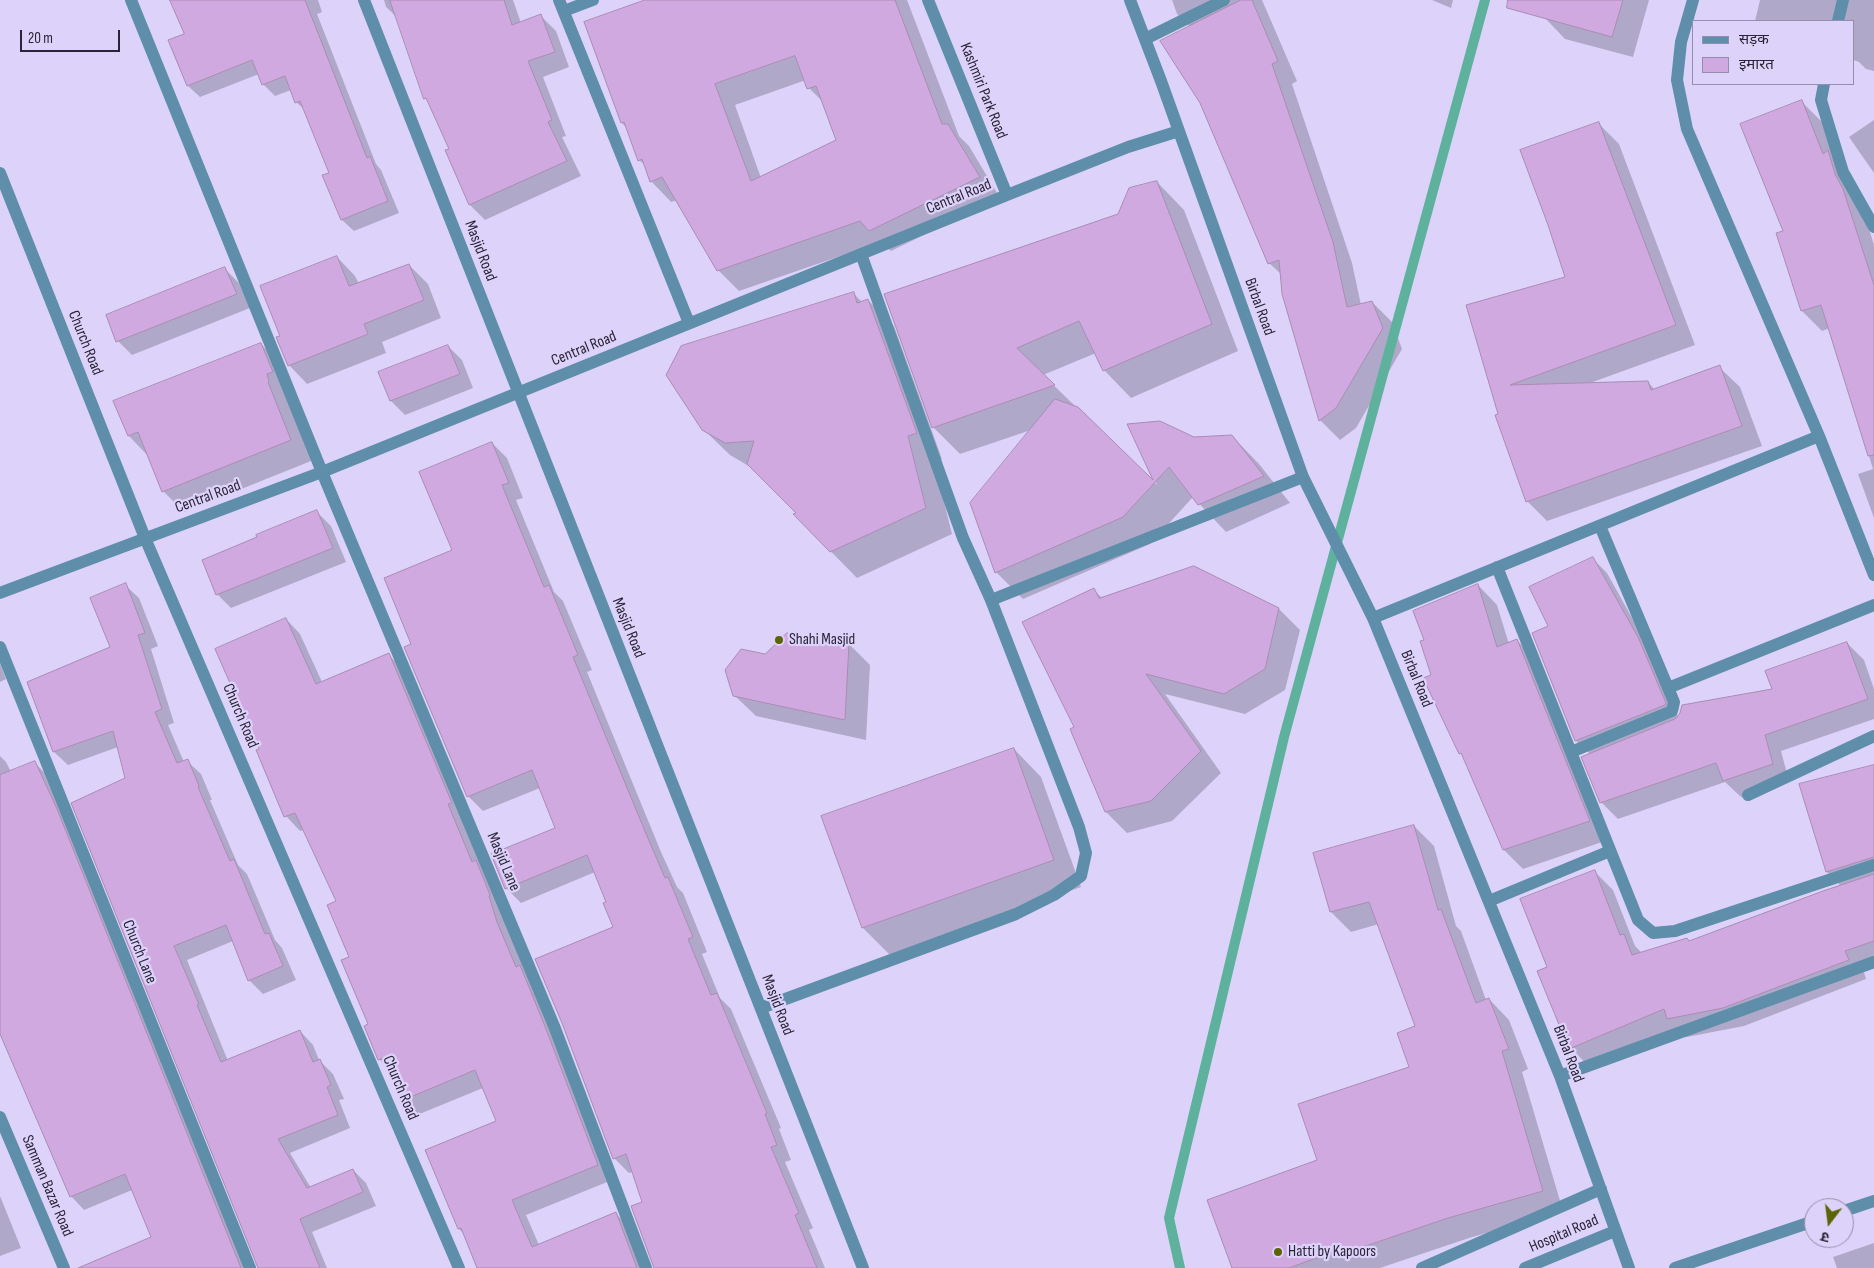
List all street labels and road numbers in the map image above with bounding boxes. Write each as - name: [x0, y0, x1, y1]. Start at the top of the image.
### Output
- street label: Kashmiri Park Road: [955, 40, 1011, 142]
- street label: Central Road: [924, 175, 994, 219]
- street label: Masjid Road: [460, 218, 500, 284]
- street label: Birbal Road: [1240, 276, 1278, 338]
- street label: Church Road: [63, 308, 107, 378]
- street label: Central Road: [549, 327, 619, 371]
- street label: Central Road: [173, 476, 243, 518]
- street label: Masjid Road: [607, 595, 649, 661]
- street label: Birbal Road: [1396, 648, 1436, 710]
- street label: Church Road: [218, 681, 262, 751]
- street label: Masjid Lane: [482, 830, 524, 894]
- street label: Church Lane: [118, 917, 160, 987]
- street label: Masjid Road: [757, 972, 797, 1038]
- street label: Birbal Road: [1548, 1023, 1588, 1085]
- street label: Church Road: [378, 1053, 422, 1123]
- street label: Samman Bazar Road: [17, 1132, 77, 1240]
- street label: Hospital Road: [1527, 1211, 1601, 1257]

